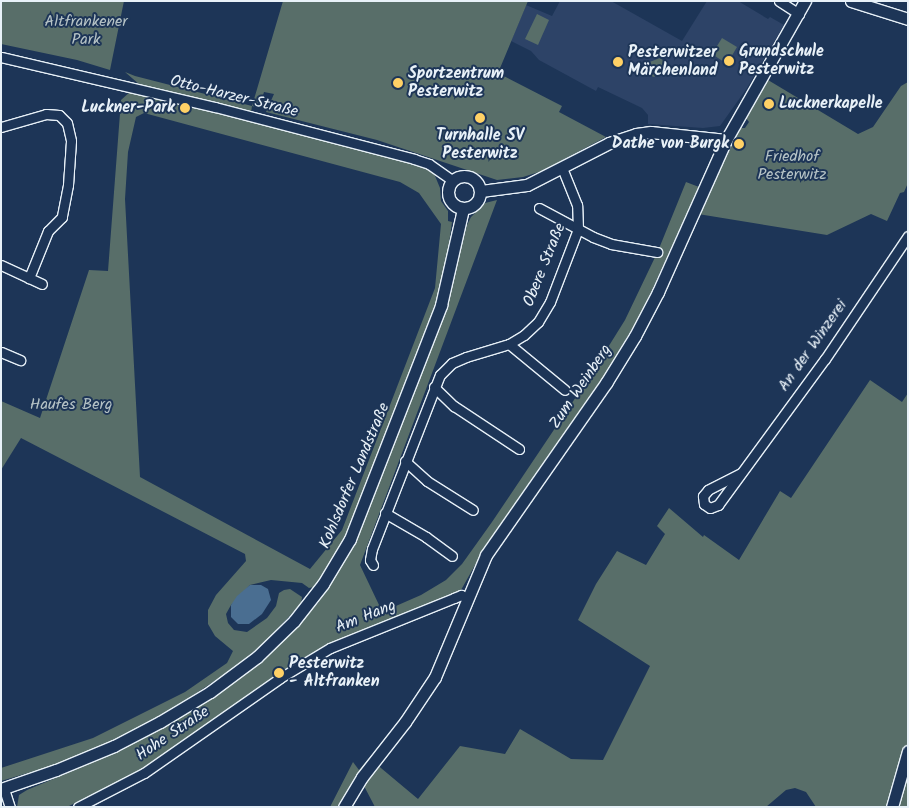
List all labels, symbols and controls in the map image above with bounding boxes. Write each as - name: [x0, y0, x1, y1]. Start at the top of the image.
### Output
- park label: Altfrankener Park: [45, 12, 127, 50]
- place label: Grundschule Pesterwitz: [739, 42, 824, 80]
- place label: Pesterwitzer Märchenland: [628, 43, 718, 81]
- marker: Grundschule Pesterwitz: [723, 55, 735, 67]
- marker: Pesterwitzer Märchenland: [612, 56, 624, 68]
- place label: Sportzentrum Pesterwitz: [408, 64, 504, 102]
- street label: Otto-Harzer-Straße: [168, 72, 300, 122]
- marker: Sportzentrum Pesterwitz: [392, 77, 404, 89]
- place label: Lucknerkapelle: [779, 94, 882, 114]
- place label: Luckner-Park: [81, 98, 175, 118]
- marker: Lucknerkapelle: [763, 98, 775, 110]
- marker: Luckner-Park: [179, 102, 191, 114]
- marker: Turnhalle SV Pesterwitz: [474, 112, 486, 124]
- place label: Turnhalle SV Pesterwitz: [436, 126, 524, 164]
- place label: Dathe von Burgk: [612, 134, 729, 154]
- marker: Dathe von Burgk: [733, 138, 745, 150]
- park label: Friedhof Pesterwitz: [757, 147, 827, 185]
- street label: Obere Straße: [520, 220, 570, 310]
- street label: An der Winzerei: [774, 297, 852, 395]
- street label: Zum Weinberg: [546, 341, 616, 433]
- park label: Haufes Berg: [30, 395, 112, 415]
- street label: Kohlsdorfer Landstraße: [316, 400, 394, 552]
- street label: Am Hang: [333, 596, 399, 638]
- place label: Pesterwitz - Altfranken: [289, 654, 380, 692]
- marker: Pesterwitz - Altfranken: [273, 667, 285, 679]
- street label: Hohe Straße: [133, 702, 213, 766]

